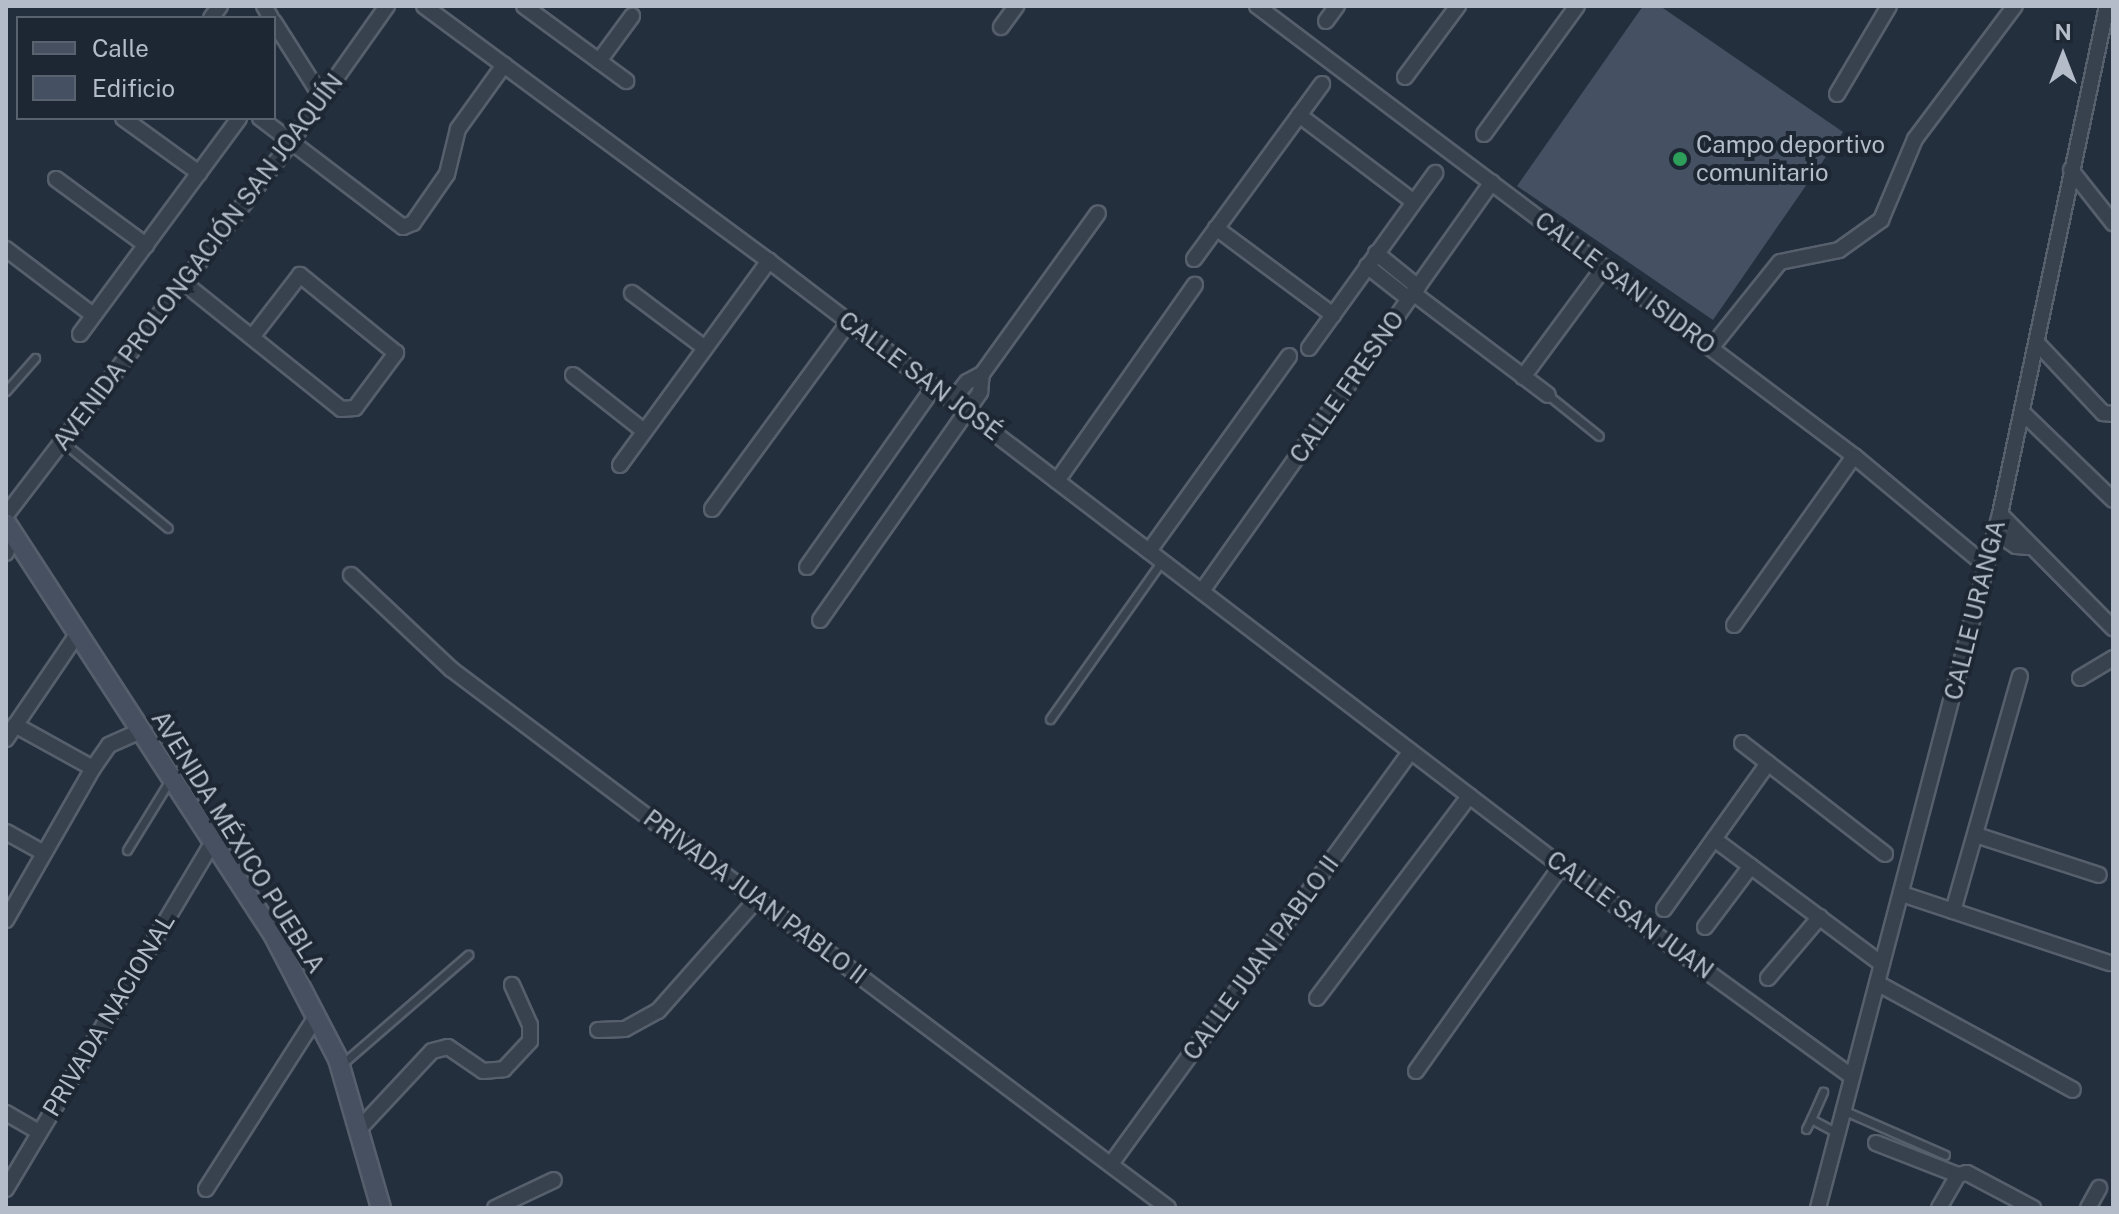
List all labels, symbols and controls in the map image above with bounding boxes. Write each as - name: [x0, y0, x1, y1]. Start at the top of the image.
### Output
- legend: [16, 16, 276, 120]
- north arrow: [2023, 16, 2103, 96]
- text: N: [2054, 19, 2072, 45]
- text: Calle: [92, 34, 149, 62]
- street label: AVENIDA PROLONGACIÓN SAN JOAQUÍN: [47, 68, 349, 456]
- text: Edificio: [92, 74, 175, 102]
- place label: Campo deportivo comunitario: [1696, 131, 1886, 187]
- marker: Campo deportivo comunitario: [1671, 150, 1689, 168]
- street label: CALLE SAN ISIDRO: [1529, 206, 1721, 360]
- street label: CALLE SAN JOSÉ: [833, 305, 1007, 447]
- street label: CALLE FRESNO: [1284, 305, 1410, 469]
- street label: CALLE URANGA: [1939, 517, 2011, 703]
- street label: AVENIDA MÉXICO PUEBLA: [145, 706, 331, 978]
- street label: PRIVADA JUAN PABLO II: [638, 804, 872, 990]
- street label: CALLE SAN JUAN: [1541, 845, 1719, 985]
- street label: CALLE JUAN PABLO II: [1177, 850, 1345, 1066]
- street label: PRIVADA NACIONAL: [37, 908, 181, 1122]

